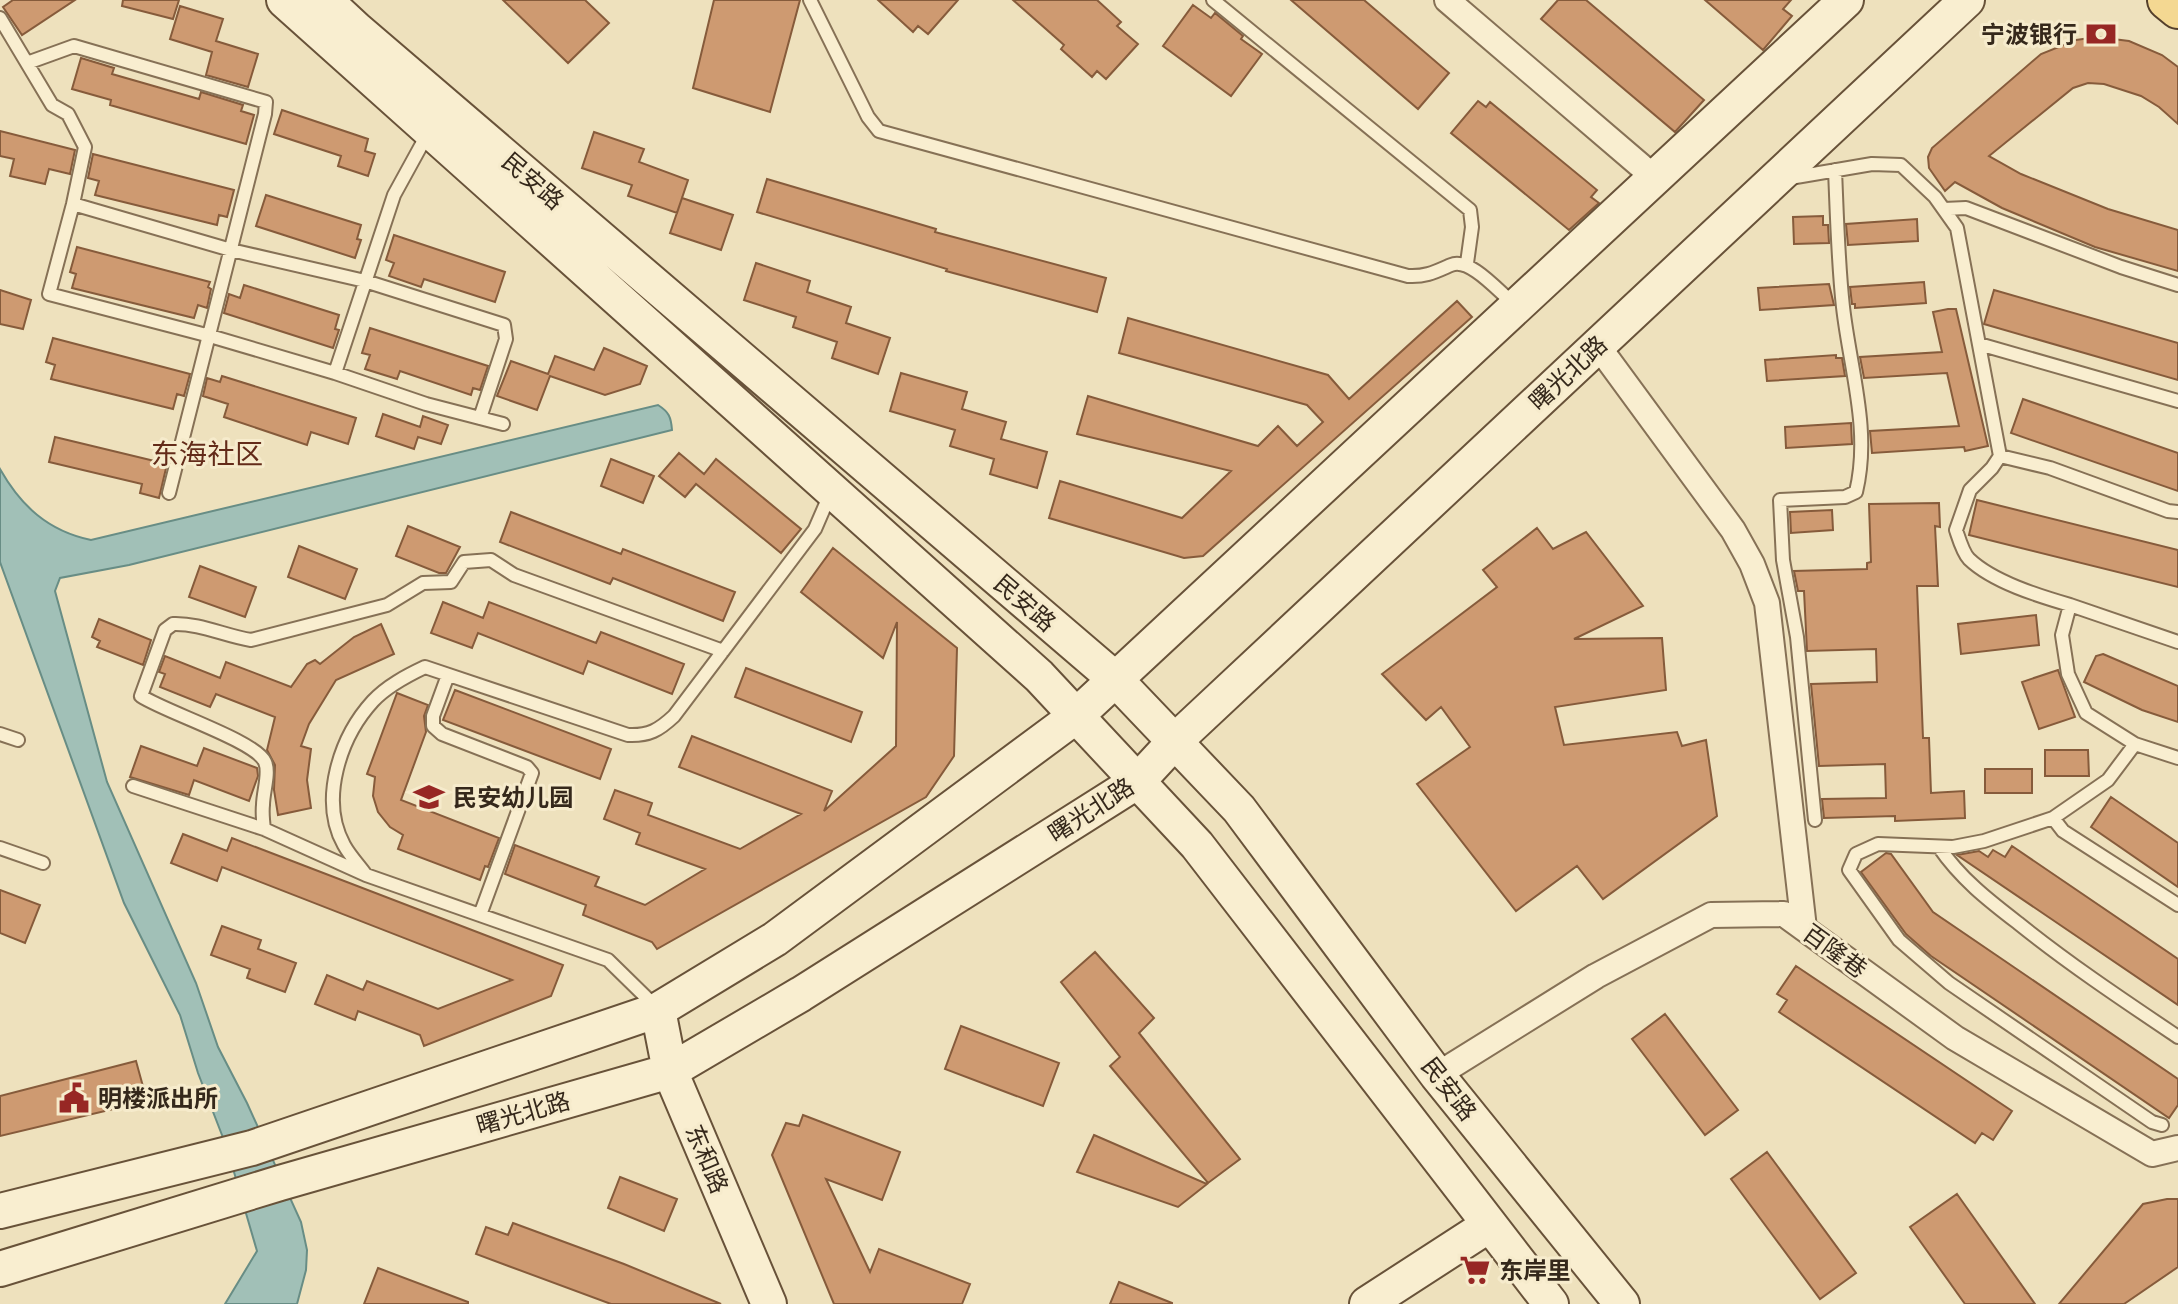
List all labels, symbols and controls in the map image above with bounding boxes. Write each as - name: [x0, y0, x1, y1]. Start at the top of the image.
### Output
- bank icon: 宁波银行: [2084, 17, 2118, 51]
- place label: 宁波银行: [1981, 18, 2077, 51]
- street label: 民安路: [495, 145, 571, 217]
- street label: 曙光北路: [1522, 328, 1614, 418]
- district label: 东海社区: [151, 435, 263, 473]
- street label: 民安路: [987, 567, 1063, 639]
- street label: 曙光北路: [1042, 770, 1140, 850]
- school or university icon: 民安幼儿园: [412, 780, 446, 814]
- place label: 民安幼儿园: [453, 781, 573, 814]
- street label: 百隆巷: [1796, 916, 1874, 986]
- street label: 民安路: [1414, 1050, 1484, 1128]
- public building icon: 明楼派出所: [57, 1081, 91, 1115]
- place label: 明楼派出所: [98, 1082, 218, 1115]
- street label: 曙光北路: [472, 1084, 574, 1142]
- street label: 东和路: [678, 1119, 736, 1199]
- supermarket icon: 东岸里: [1458, 1253, 1492, 1287]
- place label: 东岸里: [1499, 1254, 1571, 1287]

